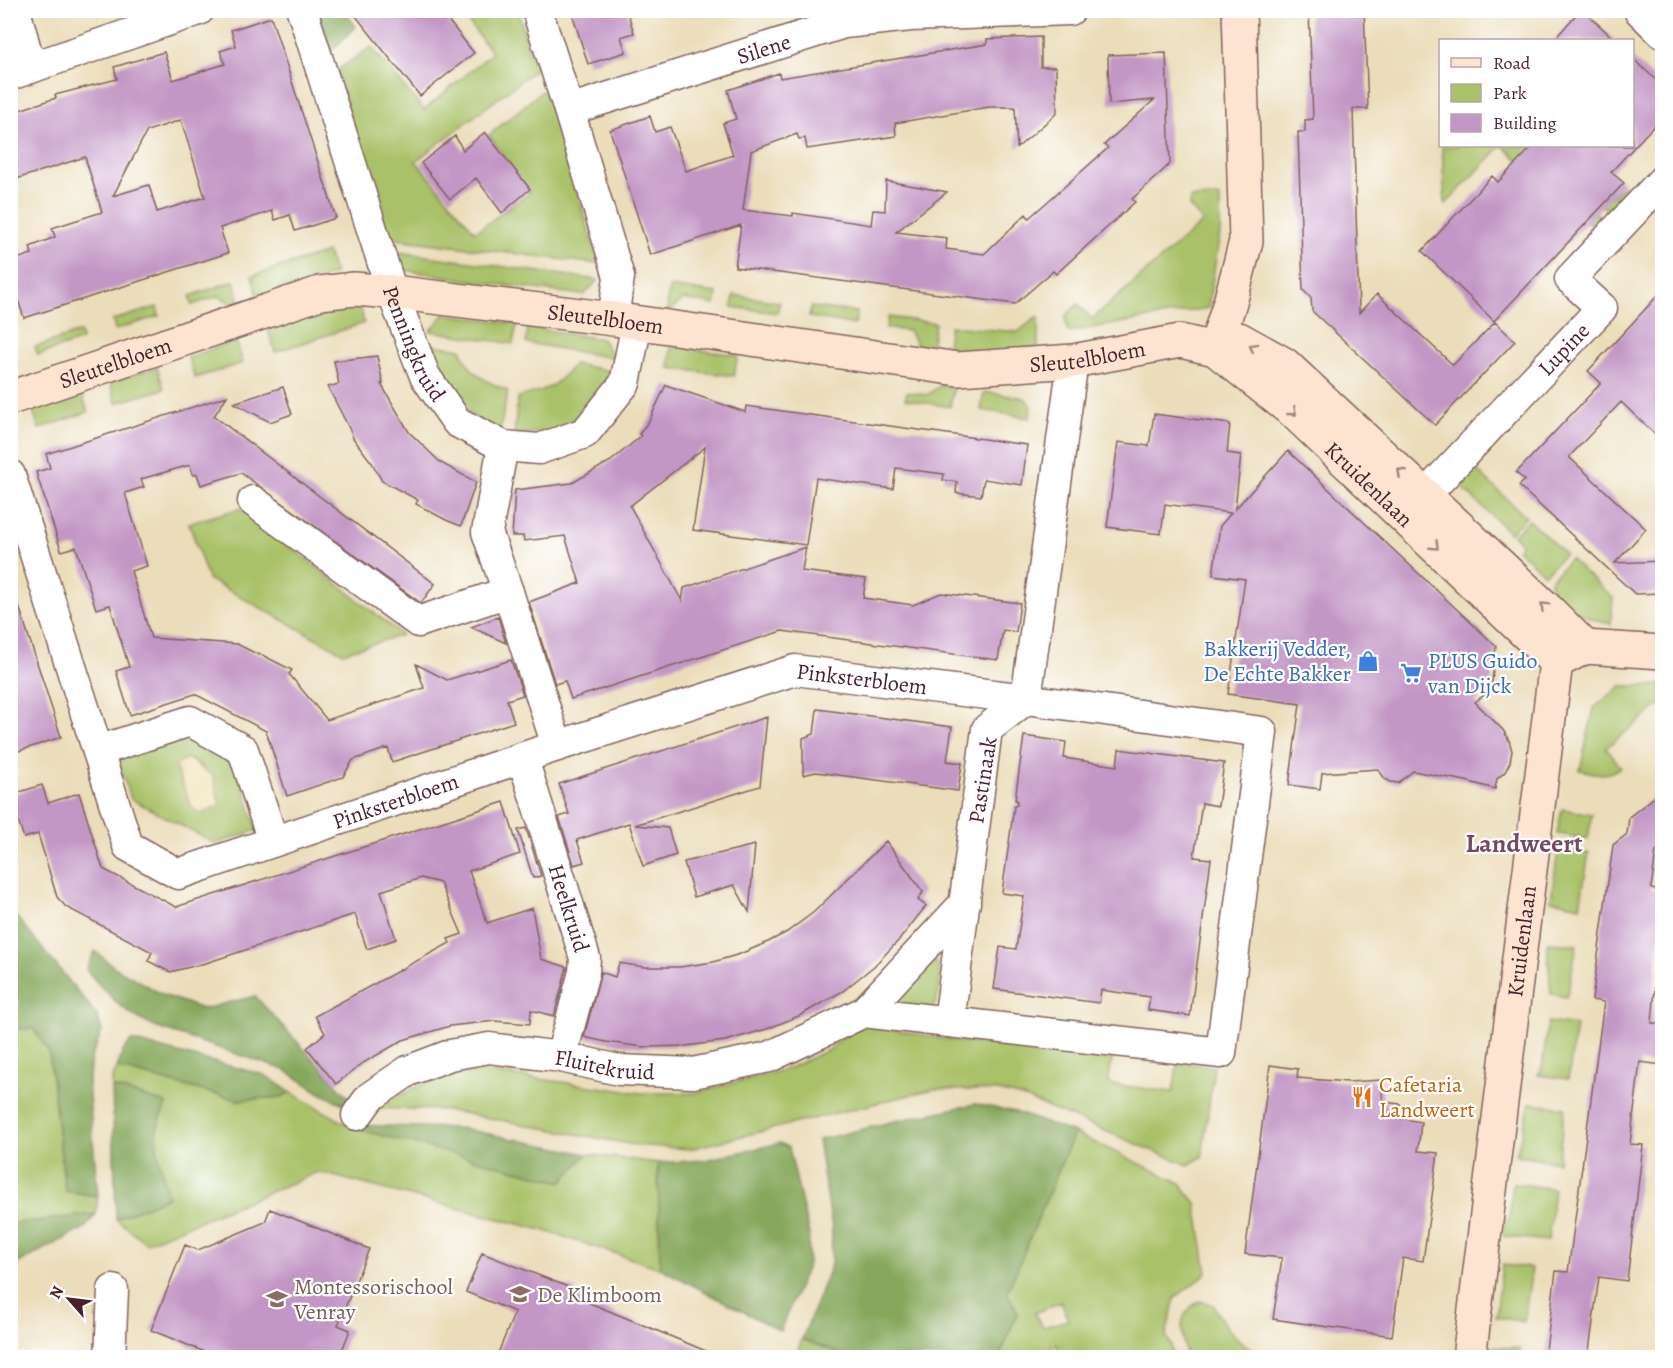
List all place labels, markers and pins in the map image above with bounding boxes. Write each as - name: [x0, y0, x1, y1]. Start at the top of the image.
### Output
- place label: Bakkerij Vedder, De Echte Bakker: [1203, 634, 1351, 689]
- place label: PLUS Guido van Dijck: [1427, 646, 1537, 701]
- shop icon: Bakkerij Vedder, De Echte Bakker: [1356, 649, 1380, 673]
- supermarket icon: PLUS Guido van Dijck: [1399, 661, 1423, 685]
- place label: Cafetaria Landweert: [1379, 1070, 1475, 1125]
- restaurant icon: Cafetaria Landweert: [1350, 1085, 1374, 1109]
- place label: Montessorischool Venray: [293, 1272, 453, 1327]
- place label: De Klimboom: [537, 1280, 662, 1310]
- school or university icon: De Klimboom: [508, 1282, 532, 1306]
- school or university icon: Montessorischool Venray: [265, 1287, 289, 1311]

